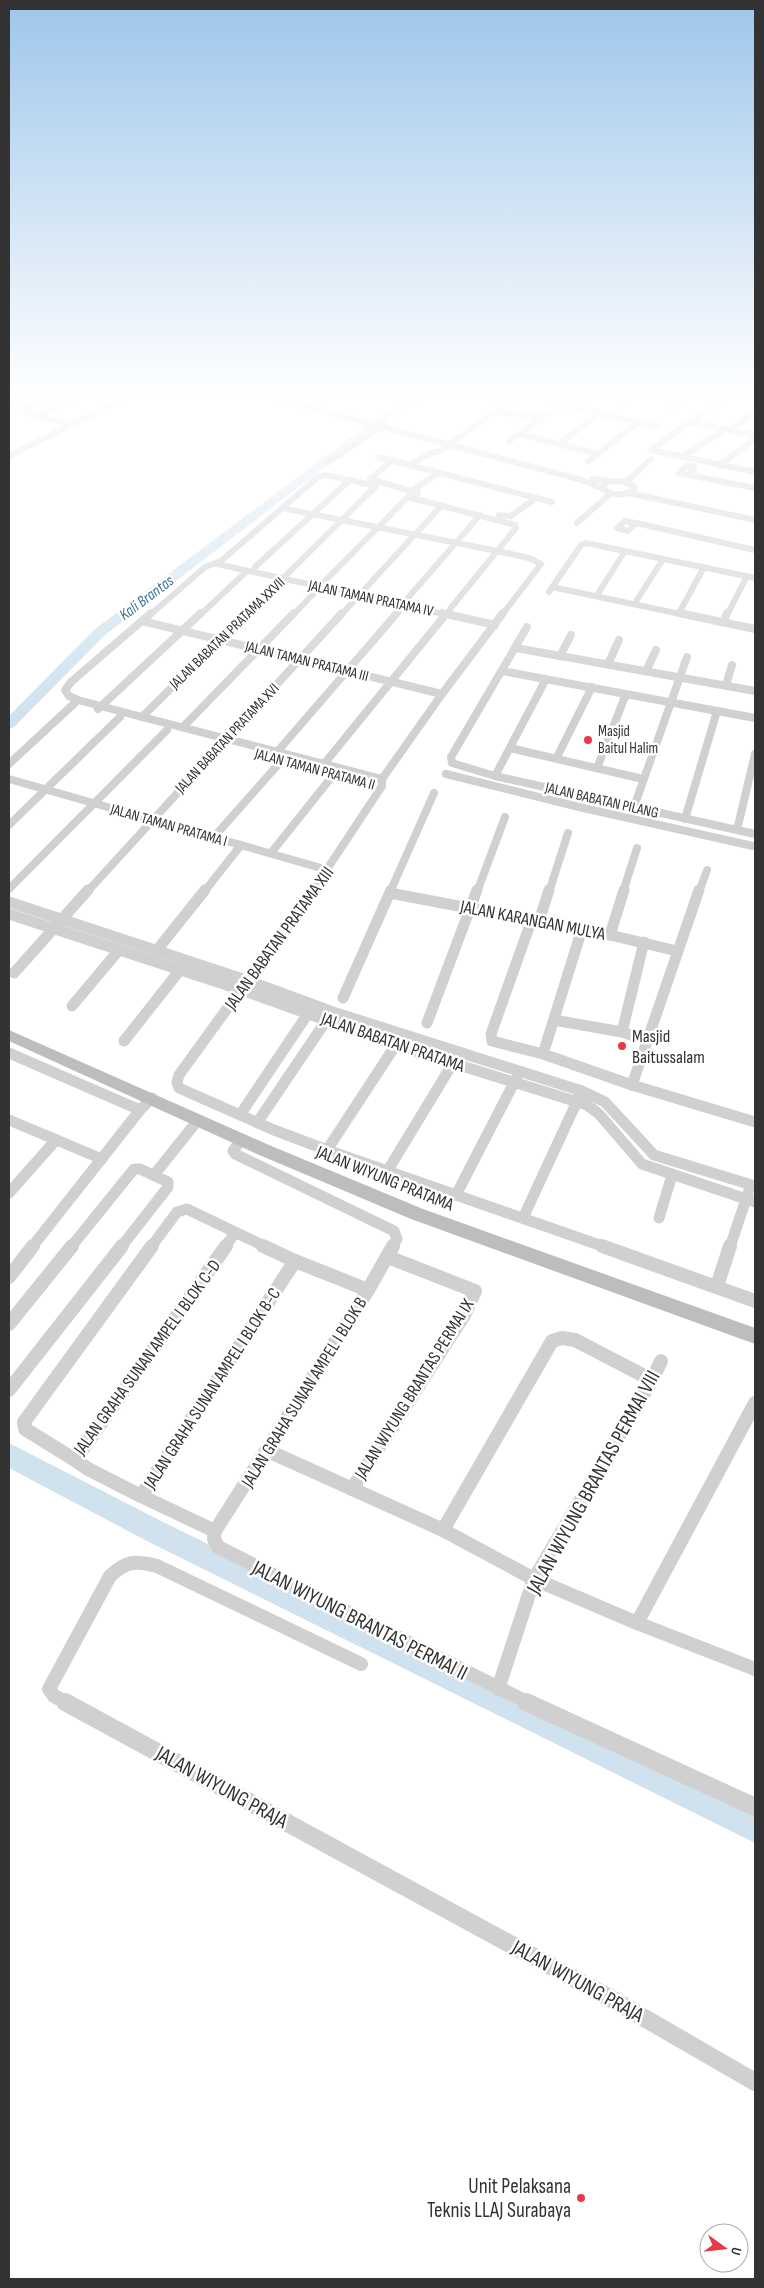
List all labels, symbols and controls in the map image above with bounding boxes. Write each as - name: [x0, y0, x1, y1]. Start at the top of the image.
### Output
- water label: Kali Brantas: [116, 571, 178, 625]
- street label: JALAN BABATAN PRATAMA XXVII: [165, 573, 289, 694]
- street label: JALAN TAMAN PRATAMA IV: [306, 576, 435, 621]
- street label: JALAN TAMAN PRATAMA III: [242, 637, 371, 686]
- street label: JALAN BABATAN PRATAMA XVI: [171, 679, 283, 798]
- place label: Masjid Baitul Halim: [598, 722, 658, 758]
- marker: Masjid Baitul Halim: [582, 734, 594, 746]
- street label: JALAN TAMAN PRATAMA II: [252, 744, 377, 795]
- street label: JALAN BABATAN PILANG: [542, 778, 660, 823]
- street label: JALAN TAMAN PRATAMA I: [107, 799, 229, 851]
- street label: JALAN BABATAN PRATAMA XIII: [220, 863, 338, 1015]
- street label: JALAN KARANGAN MULYA: [458, 896, 607, 945]
- street label: JALAN BABATAN PRATAMA: [317, 1008, 468, 1077]
- place label: Masjid Baitussalam: [632, 1026, 705, 1068]
- marker: Masjid Baitussalam: [616, 1040, 628, 1052]
- street label: JALAN WIYUNG PRATAMA: [312, 1141, 457, 1216]
- street label: JALAN GRAHA SUNAN AMPEL I BLOK C-D: [69, 1256, 225, 1460]
- street label: JALAN GRAHA SUNAN AMPEL I BLOK B-C: [139, 1284, 285, 1493]
- street label: JALAN GRAHA SUNAN AMPEL I BLOK B: [237, 1293, 372, 1492]
- street label: JALAN WIYUNG BRANTAS PERMAI IX: [350, 1295, 479, 1484]
- street label: JALAN WIYUNG BRANTAS PERMAI VIII: [521, 1366, 665, 1599]
- street label: JALAN WIYUNG BRANTAS PERMAI II: [247, 1555, 472, 1686]
- street label: JALAN WIYUNG PRAJA: [151, 1740, 293, 1834]
- street label: JALAN WIYUNG PRAJA: [507, 1934, 649, 2028]
- place label: Unit Pelaksana Teknis LLAJ Surabaya: [427, 2174, 571, 2223]
- marker: Unit Pelaksana Teknis LLAJ Surabaya: [575, 2192, 587, 2204]
- north arrow: [699, 2223, 749, 2273]
- text: U: [727, 2246, 745, 2257]

